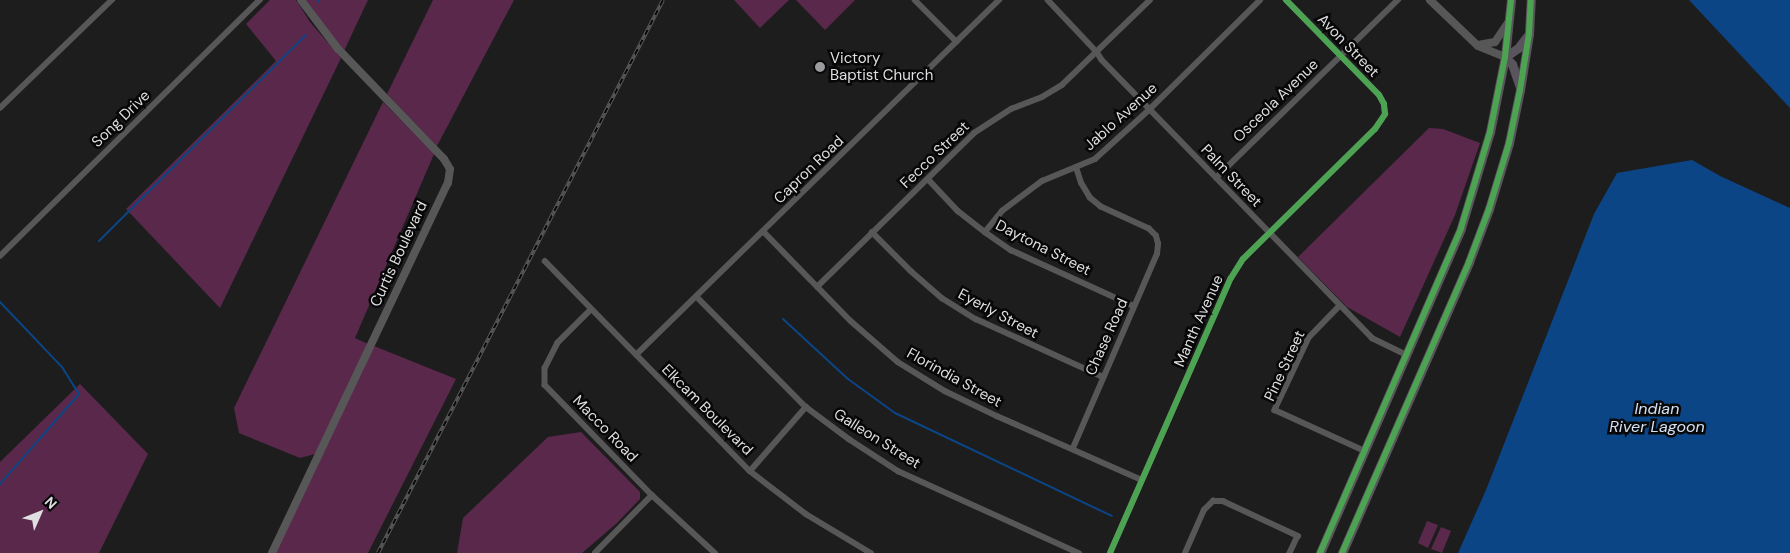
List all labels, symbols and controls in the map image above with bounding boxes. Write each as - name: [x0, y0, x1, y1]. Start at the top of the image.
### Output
- street label: Avon Street: [1313, 11, 1383, 81]
- place label: Victory Baptist Church: [830, 49, 933, 84]
- street label: Osceola Avenue: [1230, 56, 1322, 146]
- marker: Victory Baptist Church: [814, 61, 826, 73]
- street label: Jablo Avenue: [1081, 79, 1161, 155]
- street label: Song Drive: [88, 87, 154, 151]
- street label: Fecco Street: [897, 118, 973, 192]
- street label: Capron Road: [770, 132, 848, 208]
- street label: Palm Street: [1197, 141, 1265, 211]
- street label: Curtis Boulevard: [367, 198, 431, 310]
- street label: Daytona Street: [992, 216, 1094, 280]
- street label: Manth Avenue: [1171, 272, 1227, 370]
- street label: Eyerly Street: [955, 285, 1041, 343]
- street label: Chase Road: [1082, 296, 1132, 378]
- street label: Pine Street: [1261, 328, 1309, 404]
- street label: Florindia Street: [903, 345, 1005, 411]
- street label: Elkcam Boulevard: [658, 361, 756, 459]
- street label: Macco Road: [569, 392, 641, 466]
- water label: Indian River Lagoon: [1609, 399, 1705, 437]
- street label: Galleon Street: [830, 405, 924, 473]
- north arrow: [15, 488, 65, 538]
- text: N: [41, 493, 61, 513]

